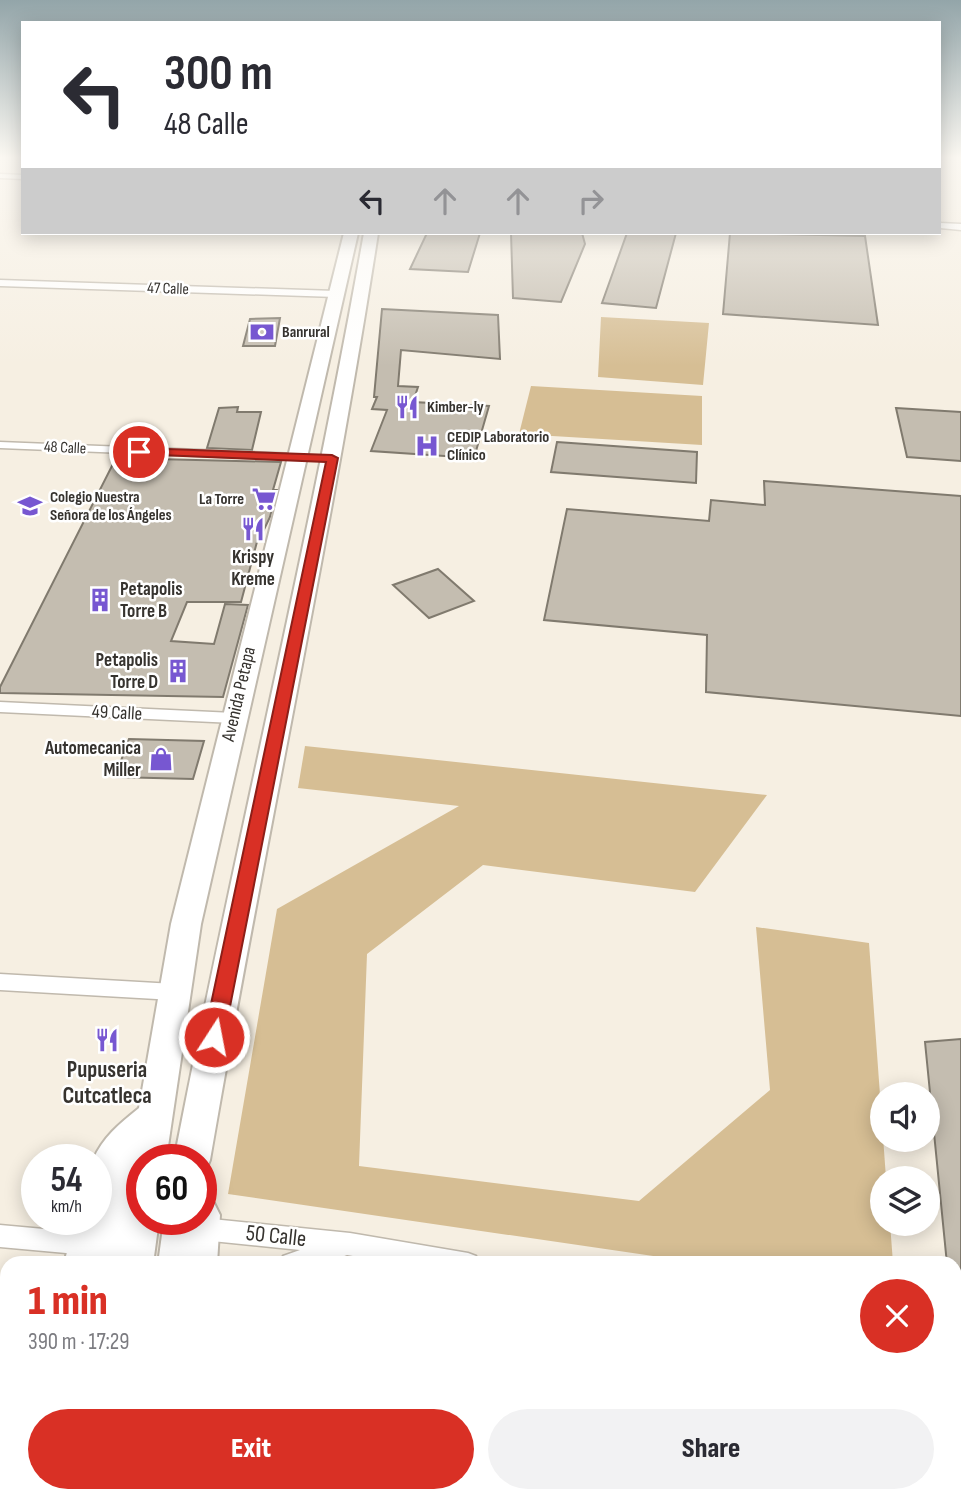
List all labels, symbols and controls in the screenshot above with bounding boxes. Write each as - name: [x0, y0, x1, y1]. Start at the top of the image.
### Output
- text: 300 m: [164, 45, 273, 104]
- icon: left: [49, 49, 140, 140]
- text: 48 Calle: [164, 105, 249, 144]
- icon: left: [353, 182, 391, 220]
- icon: ahead: [426, 182, 464, 220]
- icon: ahead: [499, 182, 537, 220]
- icon: right: [572, 182, 610, 220]
- street label: 47 Calle: [147, 279, 189, 299]
- bank icon: Banrural: [248, 318, 276, 346]
- place label: Banrural: [282, 323, 330, 342]
- restaurant icon: Kimber-ly: [393, 393, 421, 421]
- place label: Kimber-ly: [427, 398, 484, 417]
- pin: [109, 422, 169, 482]
- place label: CEDIP Laboratorio Clínico: [447, 428, 549, 465]
- hospital icon: CEDIP Laboratorio Clínico: [413, 432, 441, 460]
- icon: arrive: [120, 433, 158, 471]
- street label: 48 Calle: [43, 437, 87, 459]
- supermarket icon: La Torre: [250, 485, 278, 513]
- place label: Colegio Nuestra Señora de los Ángeles: [50, 488, 172, 525]
- place label: La Torre: [199, 490, 244, 509]
- school or university icon: Colegio Nuestra Señora de los Ángeles: [16, 492, 44, 520]
- restaurant icon: Krispy Kreme: [239, 515, 267, 543]
- place label: Krispy Kreme: [231, 546, 275, 591]
- place label: Petapolis Torre B: [120, 578, 182, 623]
- building icon: Petapolis Torre B: [86, 586, 114, 614]
- street label: Avenida Petapa: [217, 644, 261, 745]
- place label: Petapolis Torre D: [96, 649, 158, 694]
- building icon: Petapolis Torre D: [164, 657, 192, 685]
- street label: 49 Calle: [91, 700, 143, 726]
- place label: Automecanica Miller: [44, 737, 141, 782]
- shop icon: Automecanica Miller: [147, 745, 175, 773]
- position arrow: [177, 1000, 251, 1074]
- restaurant icon: Pupuseria Cutcatleca: [93, 1026, 121, 1054]
- place label: Pupuseria Cutcatleca: [62, 1056, 152, 1110]
- map controls: [870, 1082, 940, 1236]
- button: sound: [870, 1082, 940, 1152]
- speed limit sign: 60: [126, 1144, 217, 1235]
- text: 54: [51, 1159, 82, 1202]
- button: layers: [870, 1166, 940, 1236]
- text: km/h: [51, 1196, 82, 1217]
- street label: 50 Calle: [244, 1219, 308, 1253]
- text: 1 min: [28, 1276, 108, 1327]
- button: close: [860, 1279, 934, 1353]
- text: 390 m · 17:29: [28, 1328, 129, 1356]
- button: Exit: [28, 1409, 474, 1489]
- button: Share: [488, 1409, 934, 1489]

